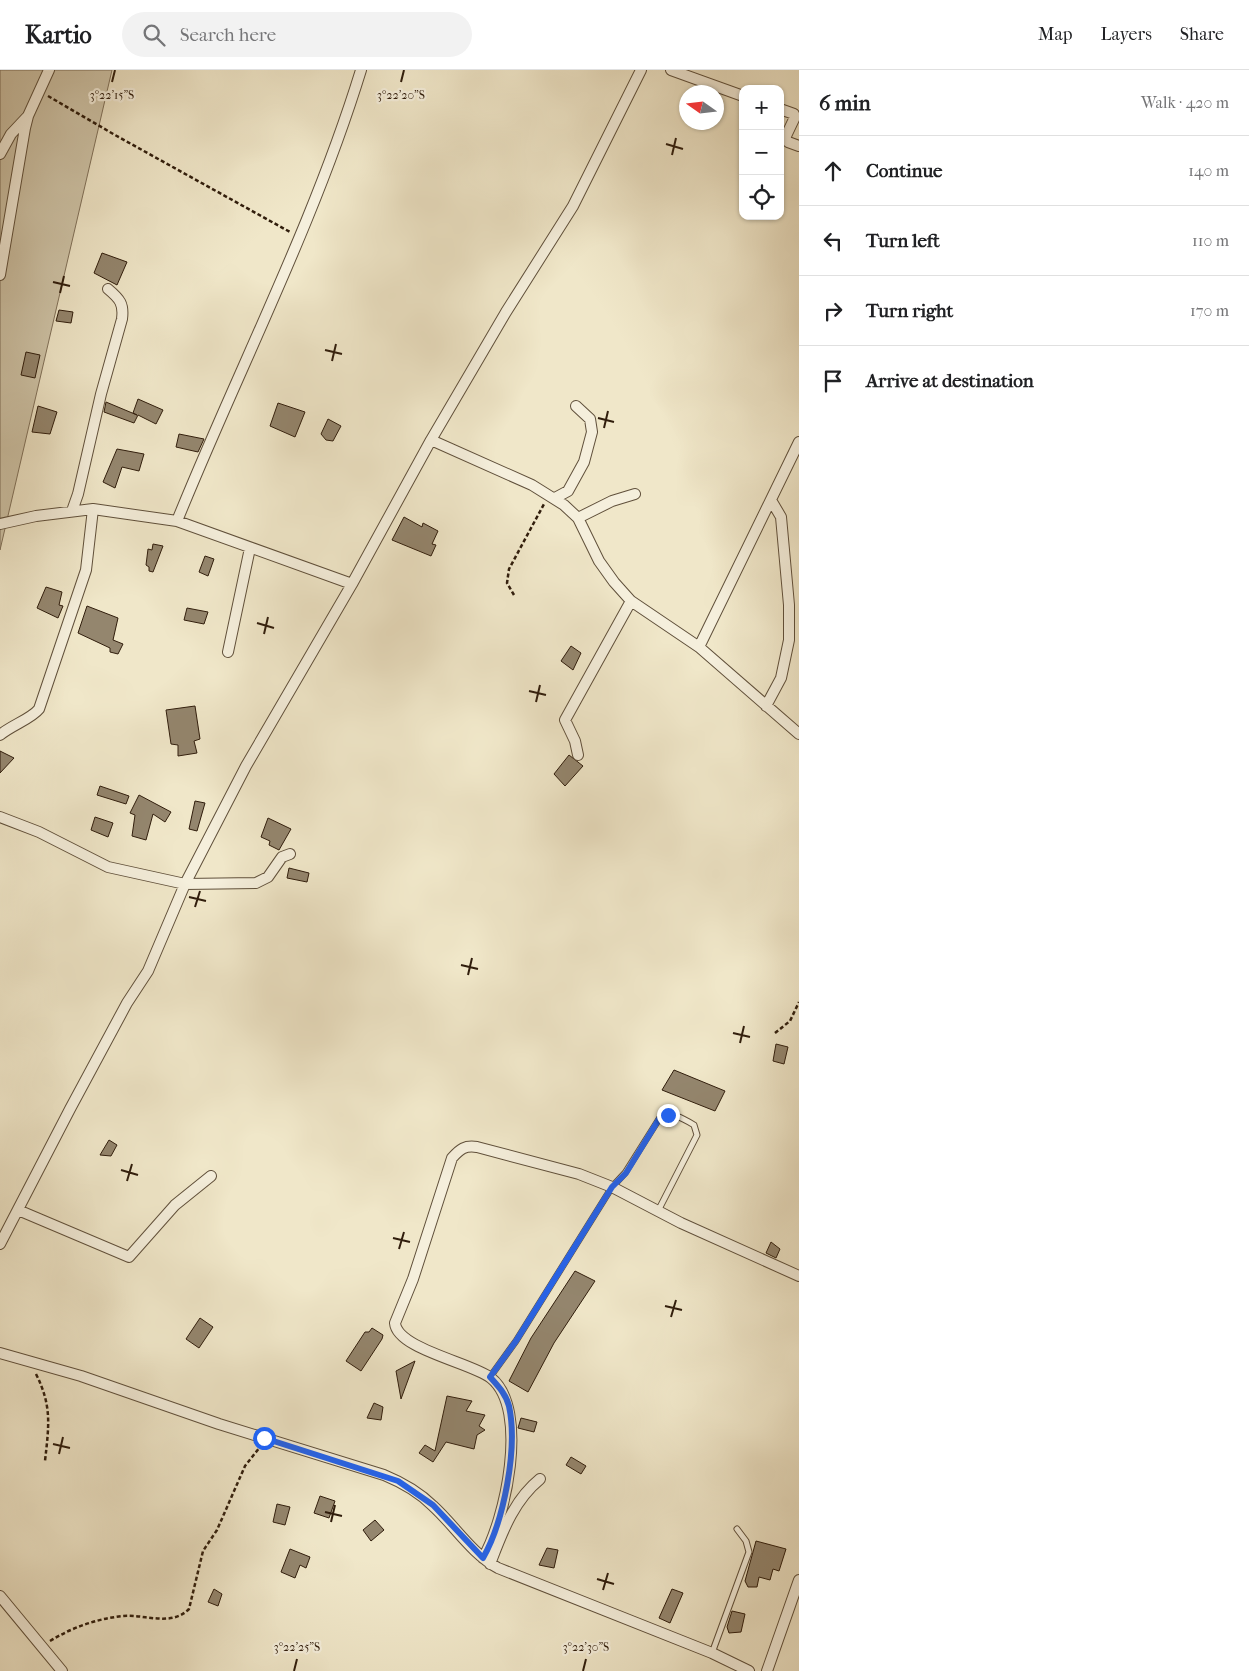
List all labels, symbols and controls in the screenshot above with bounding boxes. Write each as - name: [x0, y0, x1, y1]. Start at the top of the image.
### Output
- search box: [122, 12, 472, 57]
- text: Kartio: [25, 21, 92, 49]
- icon: search: [140, 21, 168, 49]
- text: Search here: [180, 24, 276, 46]
- text: Map: [1038, 24, 1072, 45]
- text: Layers: [1100, 24, 1152, 45]
- text: Share: [1180, 24, 1224, 45]
- north arrow: [679, 85, 724, 130]
- map controls: [739, 85, 784, 220]
- button: +: [739, 85, 784, 130]
- text: 3°22'15"S: [90, 88, 134, 102]
- text: 3°22'20"S: [377, 88, 425, 102]
- text: 6 min: [819, 91, 871, 115]
- text: Walk · 420 m: [1141, 93, 1229, 112]
- button: −: [739, 130, 784, 175]
- icon: ahead: [819, 157, 847, 185]
- text: Continue: [866, 160, 942, 182]
- text: 140 m: [1188, 161, 1229, 180]
- button: locate: [739, 175, 784, 220]
- icon: left: [819, 227, 847, 255]
- text: Turn left: [866, 230, 940, 252]
- text: 110 m: [1192, 231, 1229, 250]
- icon: right: [819, 297, 847, 325]
- text: Turn right: [866, 300, 953, 322]
- text: 170 m: [1190, 301, 1229, 320]
- icon: arrive: [819, 367, 847, 395]
- text: Arrive at destination: [866, 370, 1034, 392]
- route end: [657, 1104, 680, 1127]
- route start: [253, 1427, 276, 1450]
- text: 3°22'25"S: [274, 1640, 320, 1654]
- text: 3°22'30"S: [563, 1640, 609, 1654]

